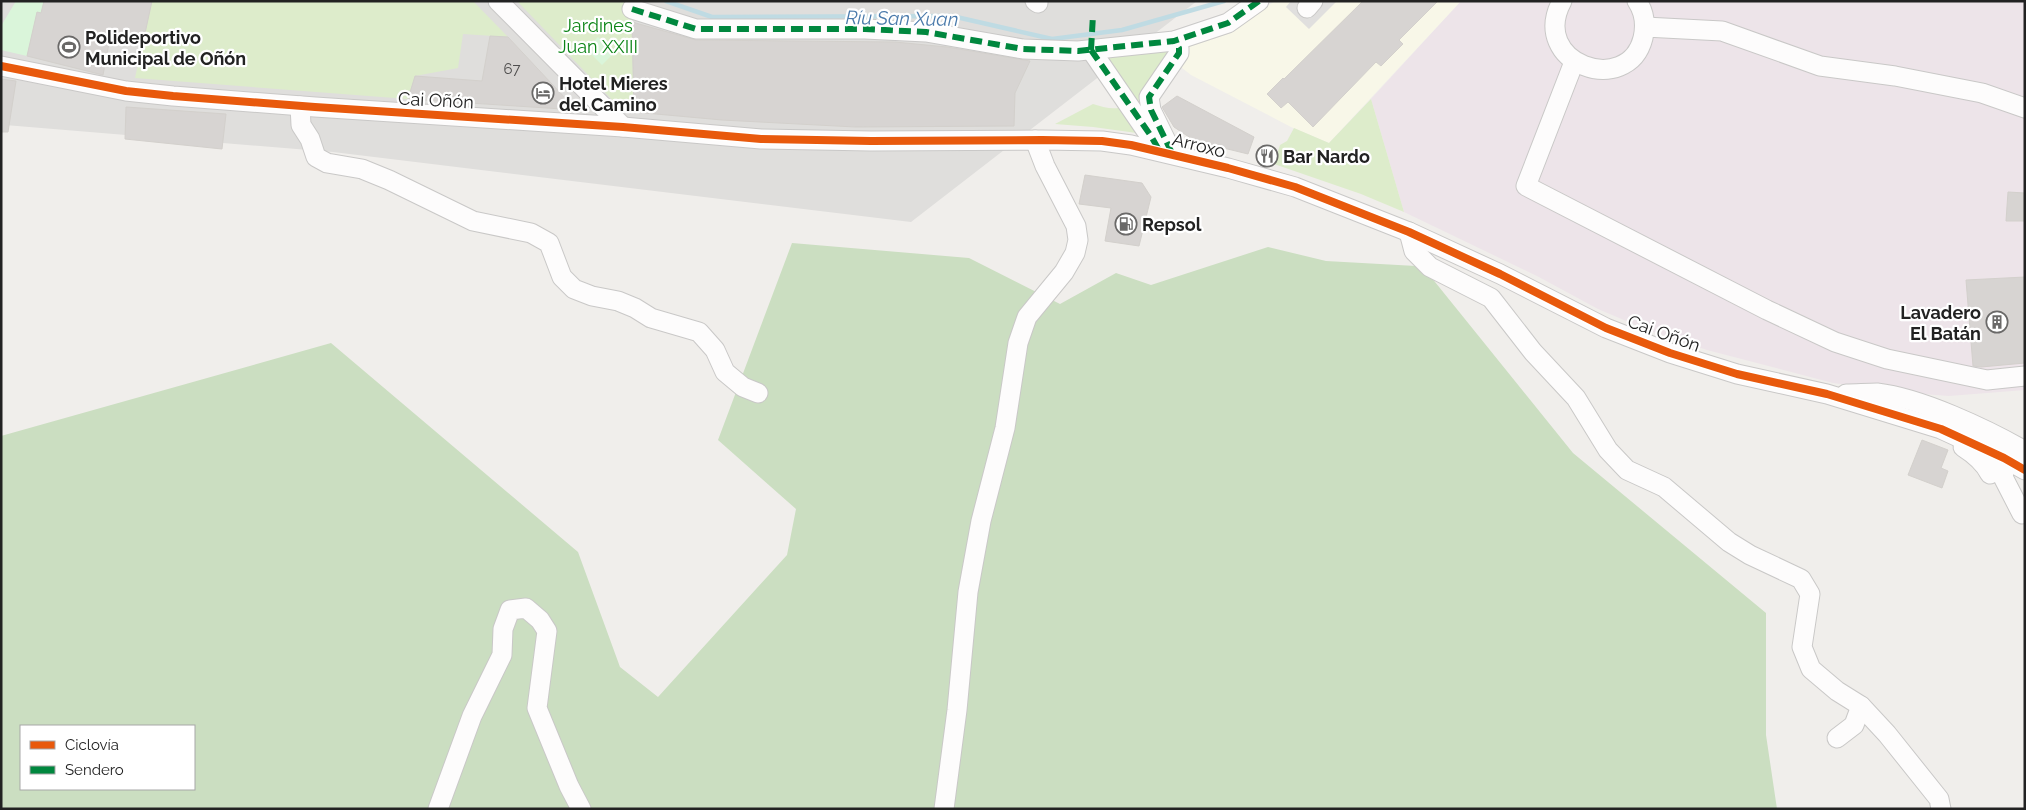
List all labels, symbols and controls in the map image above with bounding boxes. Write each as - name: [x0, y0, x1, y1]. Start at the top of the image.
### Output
- water label: Ríu San Xuan: [845, 6, 959, 30]
- park label: Jardines Juan XXIII: [558, 15, 638, 57]
- place label: Polideportivo Municipal de Oñón: [85, 27, 246, 69]
- sports icon: Polideportivo Municipal de Oñón: [57, 35, 81, 59]
- house number: 67: [503, 60, 521, 78]
- place label: Hotel Mieres del Camino: [559, 73, 668, 115]
- hotel icon: Hotel Mieres del Camino: [531, 81, 555, 105]
- street label: Cai Oñón: [398, 88, 474, 112]
- street label: Arroxo: [1170, 128, 1228, 162]
- restaurant icon: Bar Nardo: [1255, 144, 1279, 168]
- place label: Bar Nardo: [1283, 146, 1370, 167]
- fuel station icon: Repsol: [1114, 212, 1138, 236]
- place label: Repsol: [1142, 214, 1202, 235]
- place label: Lavadero El Batán: [1900, 302, 1981, 344]
- street label: Cai Oñón: [1625, 310, 1703, 356]
- building icon: Lavadero El Batán: [1985, 310, 2009, 334]
- legend: [20, 725, 195, 790]
- text: Ciclovía: [65, 736, 119, 754]
- text: Sendero: [65, 761, 124, 779]

